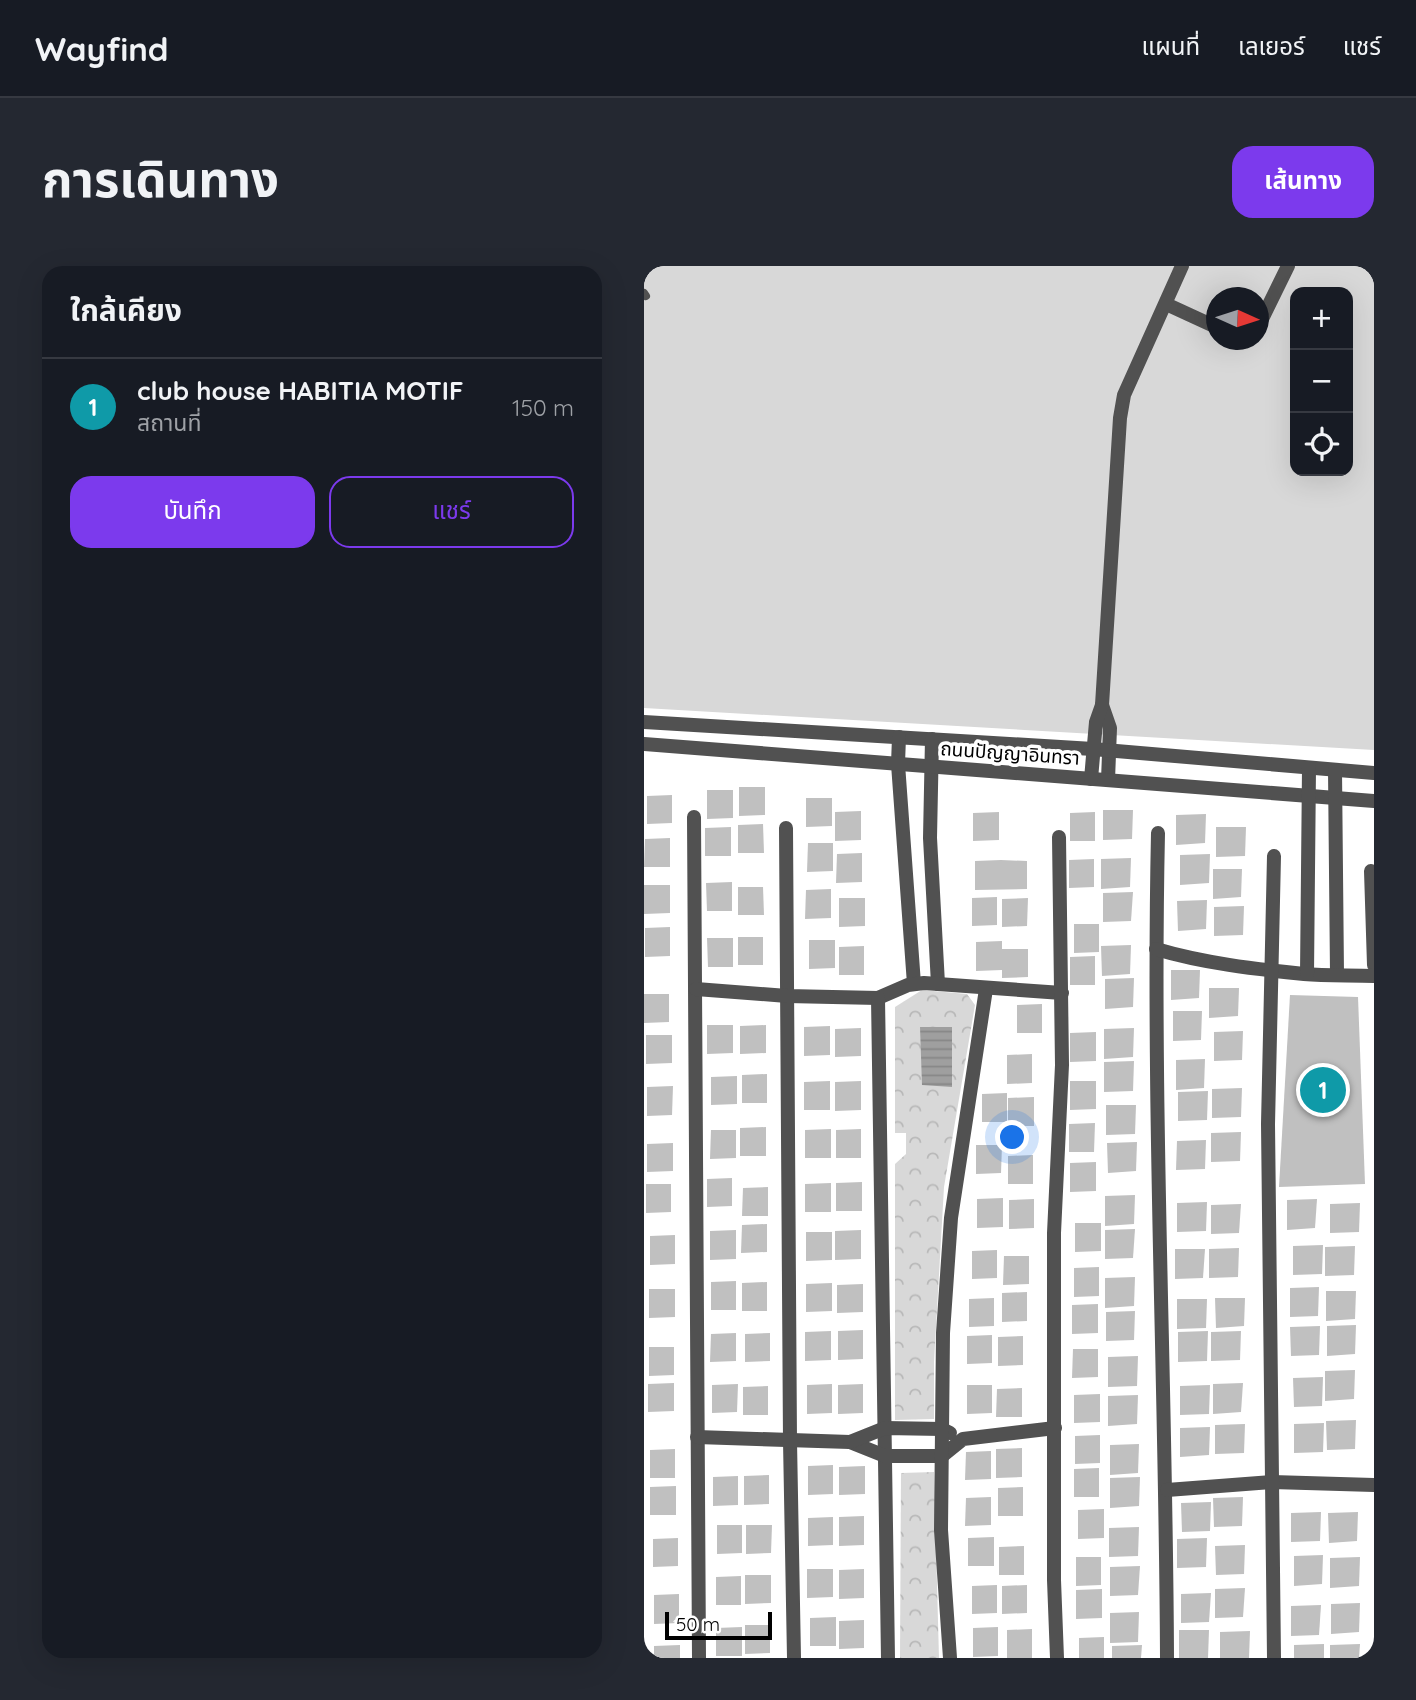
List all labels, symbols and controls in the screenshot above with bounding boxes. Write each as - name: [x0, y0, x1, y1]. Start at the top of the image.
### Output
- text: Wayfind: [35, 28, 169, 69]
- text: แผนที่: [1142, 31, 1200, 61]
- text: เลเยอร์: [1238, 31, 1305, 61]
- text: แชร์: [1343, 31, 1381, 61]
- button: เส้นทาง: [1232, 146, 1374, 218]
- text: การเดินทาง: [42, 148, 279, 209]
- north arrow: [1206, 287, 1269, 350]
- map controls: [1290, 287, 1353, 476]
- button: +: [1290, 287, 1353, 350]
- text: ใกล้เคียง: [70, 291, 182, 329]
- button: −: [1290, 350, 1353, 413]
- text: club house HABITIA MOTIF: [137, 374, 464, 407]
- text: 1: [89, 393, 97, 422]
- text: 150 m: [512, 393, 574, 422]
- text: สถานที่: [137, 408, 201, 437]
- button: locate: [1290, 413, 1353, 476]
- button: บันทึก: [70, 476, 315, 548]
- button: แชร์: [329, 476, 574, 548]
- street label: ถนนปัญญาอินทรา: [940, 736, 1080, 770]
- pin: 1: [1300, 1064, 1346, 1116]
- your location: [995, 1120, 1029, 1154]
- scale bar: [665, 1609, 772, 1641]
- text: 50 m: [676, 1612, 720, 1636]

